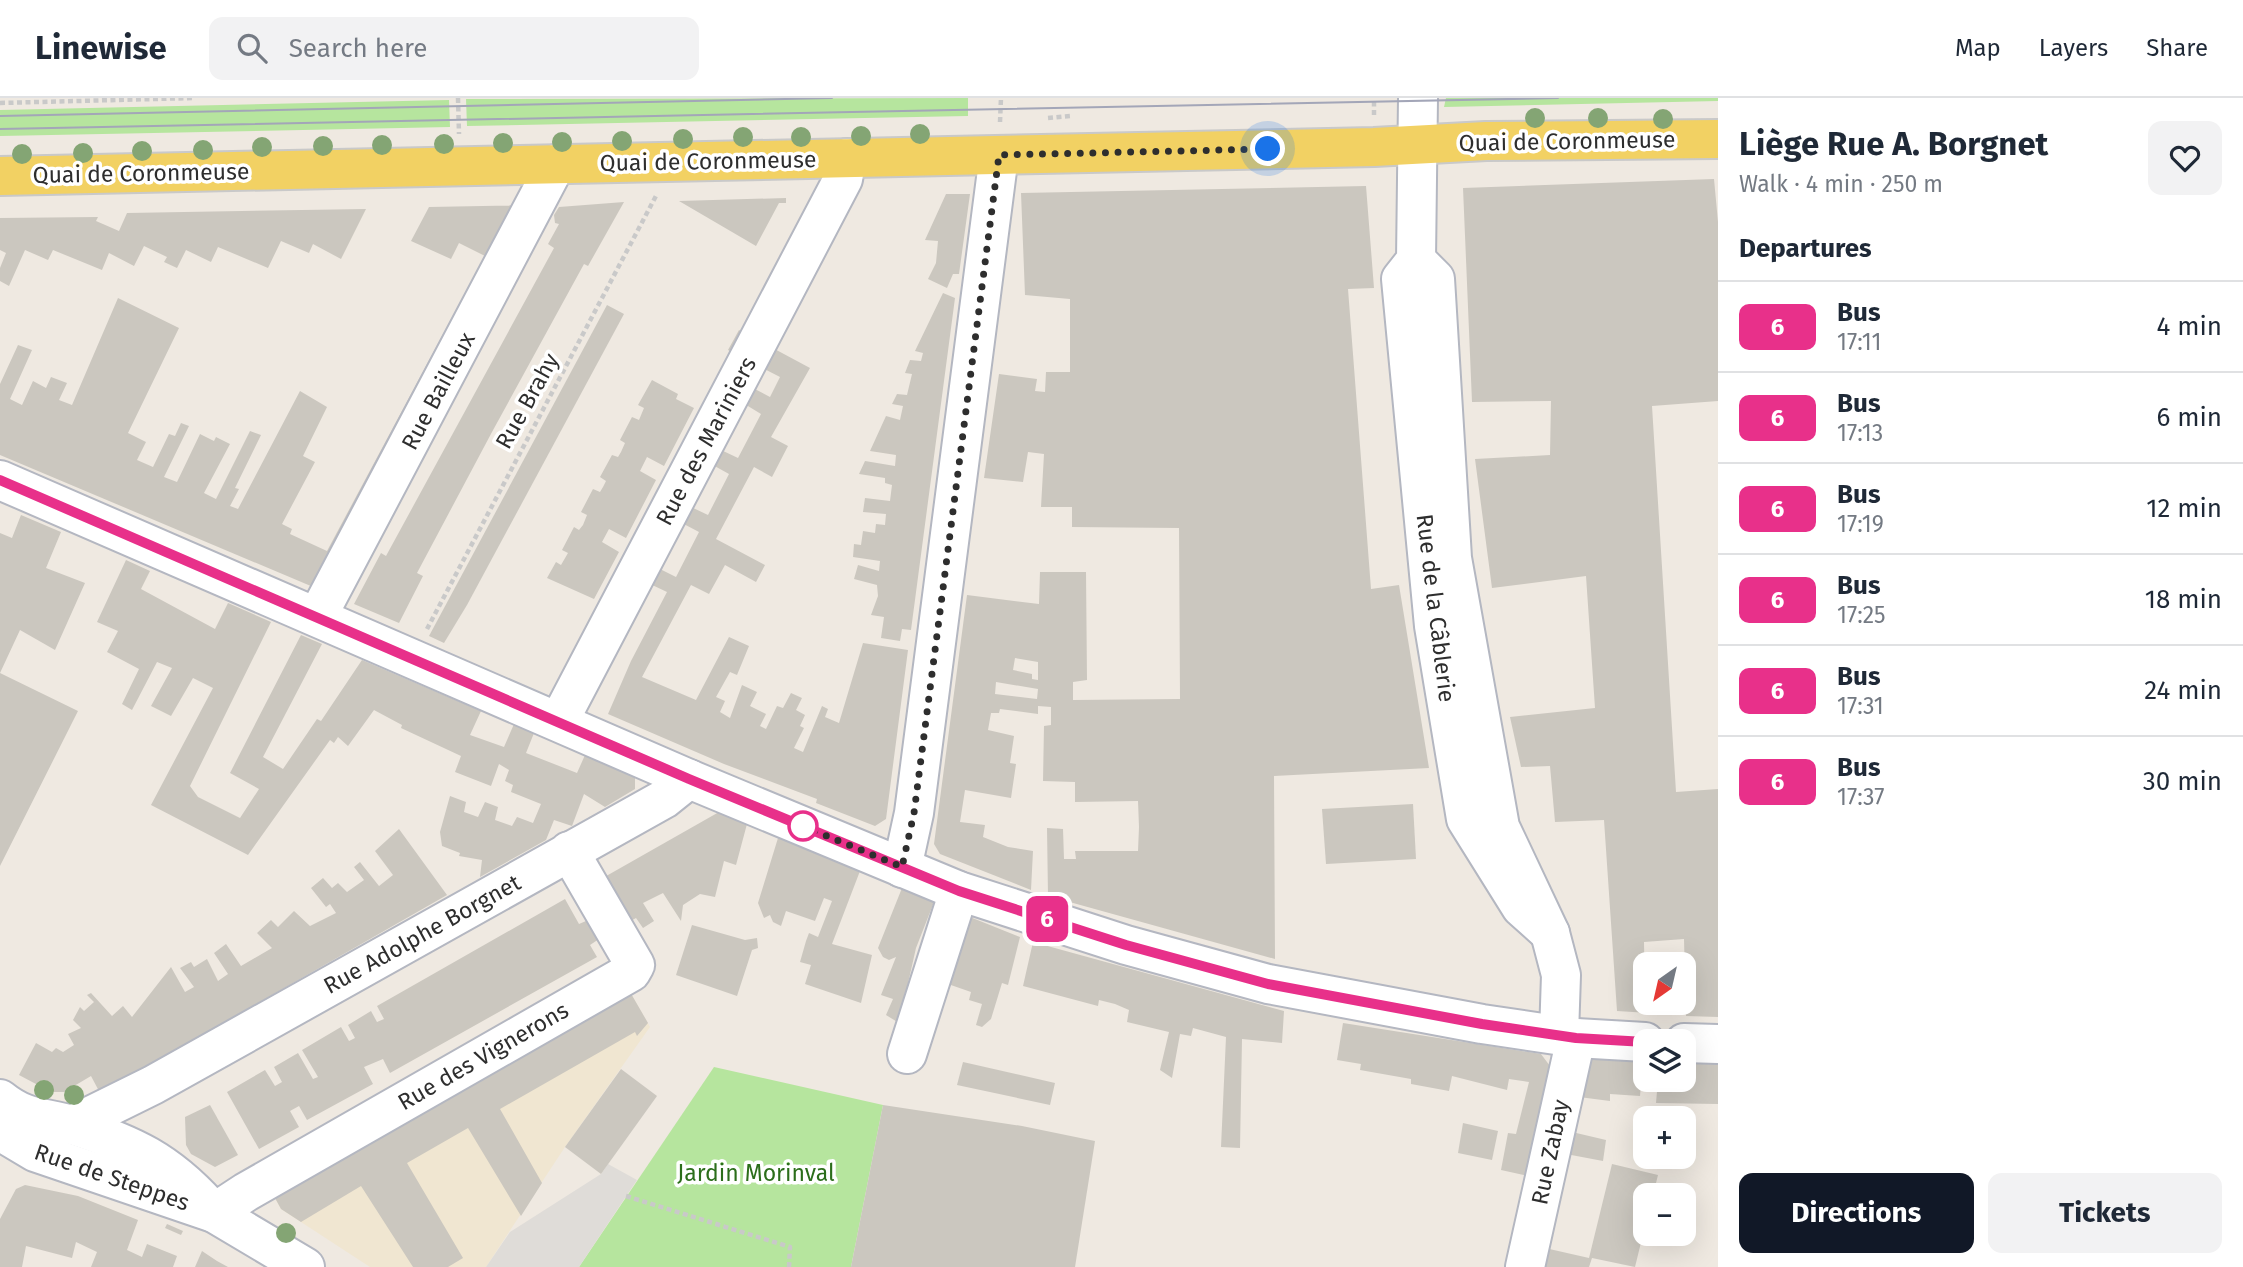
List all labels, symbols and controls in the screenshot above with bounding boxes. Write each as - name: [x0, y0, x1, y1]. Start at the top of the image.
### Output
- search box: [209, 17, 699, 80]
- text: Linewise: [35, 28, 167, 68]
- icon: search: [233, 29, 271, 67]
- text: Search here: [289, 33, 428, 64]
- text: Map: [1955, 34, 2001, 62]
- text: Layers: [2039, 34, 2108, 62]
- text: Share: [2146, 34, 2208, 62]
- button: heart: [2148, 121, 2222, 195]
- text: Liège Rue A. Borgnet: [1739, 124, 2048, 164]
- street label: Quai de Coronmeuse: [1458, 125, 1676, 157]
- your location: [1250, 131, 1285, 166]
- street label: Quai de Coronmeuse: [599, 145, 817, 177]
- street label: Quai de Coronmeuse: [32, 157, 250, 189]
- text: Walk · 4 min · 250 m: [1739, 170, 1943, 198]
- text: Departures: [1739, 233, 1872, 264]
- text: Bus: [1837, 297, 1880, 328]
- text: 4 min: [2156, 311, 2222, 342]
- text: 6: [1771, 313, 1784, 341]
- street label: Rue Bailleux: [395, 327, 481, 455]
- text: 17:11: [1837, 328, 1881, 356]
- street label: Rue Brahy: [489, 348, 565, 454]
- street label: Rue des Mariniers: [650, 352, 762, 530]
- text: Bus: [1837, 388, 1880, 419]
- text: 6 min: [2156, 402, 2222, 433]
- text: 6: [1771, 404, 1784, 432]
- text: 17:13: [1837, 419, 1883, 447]
- text: Bus: [1837, 479, 1880, 510]
- text: 12 min: [2146, 493, 2222, 524]
- text: 6: [1771, 495, 1784, 523]
- text: 17:19: [1837, 510, 1884, 538]
- street label: Rue de la Câblerie: [1411, 512, 1461, 704]
- text: Bus: [1837, 570, 1880, 601]
- text: 18 min: [2145, 584, 2222, 615]
- text: 6: [1771, 586, 1784, 614]
- text: 17:25: [1837, 601, 1886, 629]
- text: Bus: [1837, 661, 1880, 692]
- text: 24 min: [2144, 675, 2222, 706]
- text: 6: [1771, 677, 1784, 705]
- text: 17:31: [1837, 692, 1884, 720]
- text: Bus: [1837, 752, 1880, 783]
- text: 30 min: [2143, 766, 2222, 797]
- text: 6: [1771, 768, 1784, 796]
- text: 17:37: [1837, 783, 1884, 811]
- unlabelled marker: [788, 811, 818, 841]
- street label: Rue Adolphe Borgnet: [319, 868, 526, 1000]
- line badge: 6: [1024, 896, 1070, 942]
- text: 6: [1040, 905, 1054, 933]
- north arrow: [1633, 952, 1696, 1015]
- map controls: [1633, 952, 1696, 1246]
- street label: Rue des Vignerons: [393, 996, 573, 1116]
- button: layers: [1633, 1029, 1696, 1092]
- street label: Rue Zabay: [1525, 1096, 1575, 1207]
- button: +: [1633, 1106, 1696, 1169]
- street label: Rue de Steppes: [31, 1137, 193, 1217]
- park label: Jardin Morinval: [677, 1159, 835, 1187]
- button: Directions: [1739, 1173, 1974, 1253]
- button: Tickets: [1988, 1173, 2222, 1253]
- button: −: [1633, 1183, 1696, 1246]

